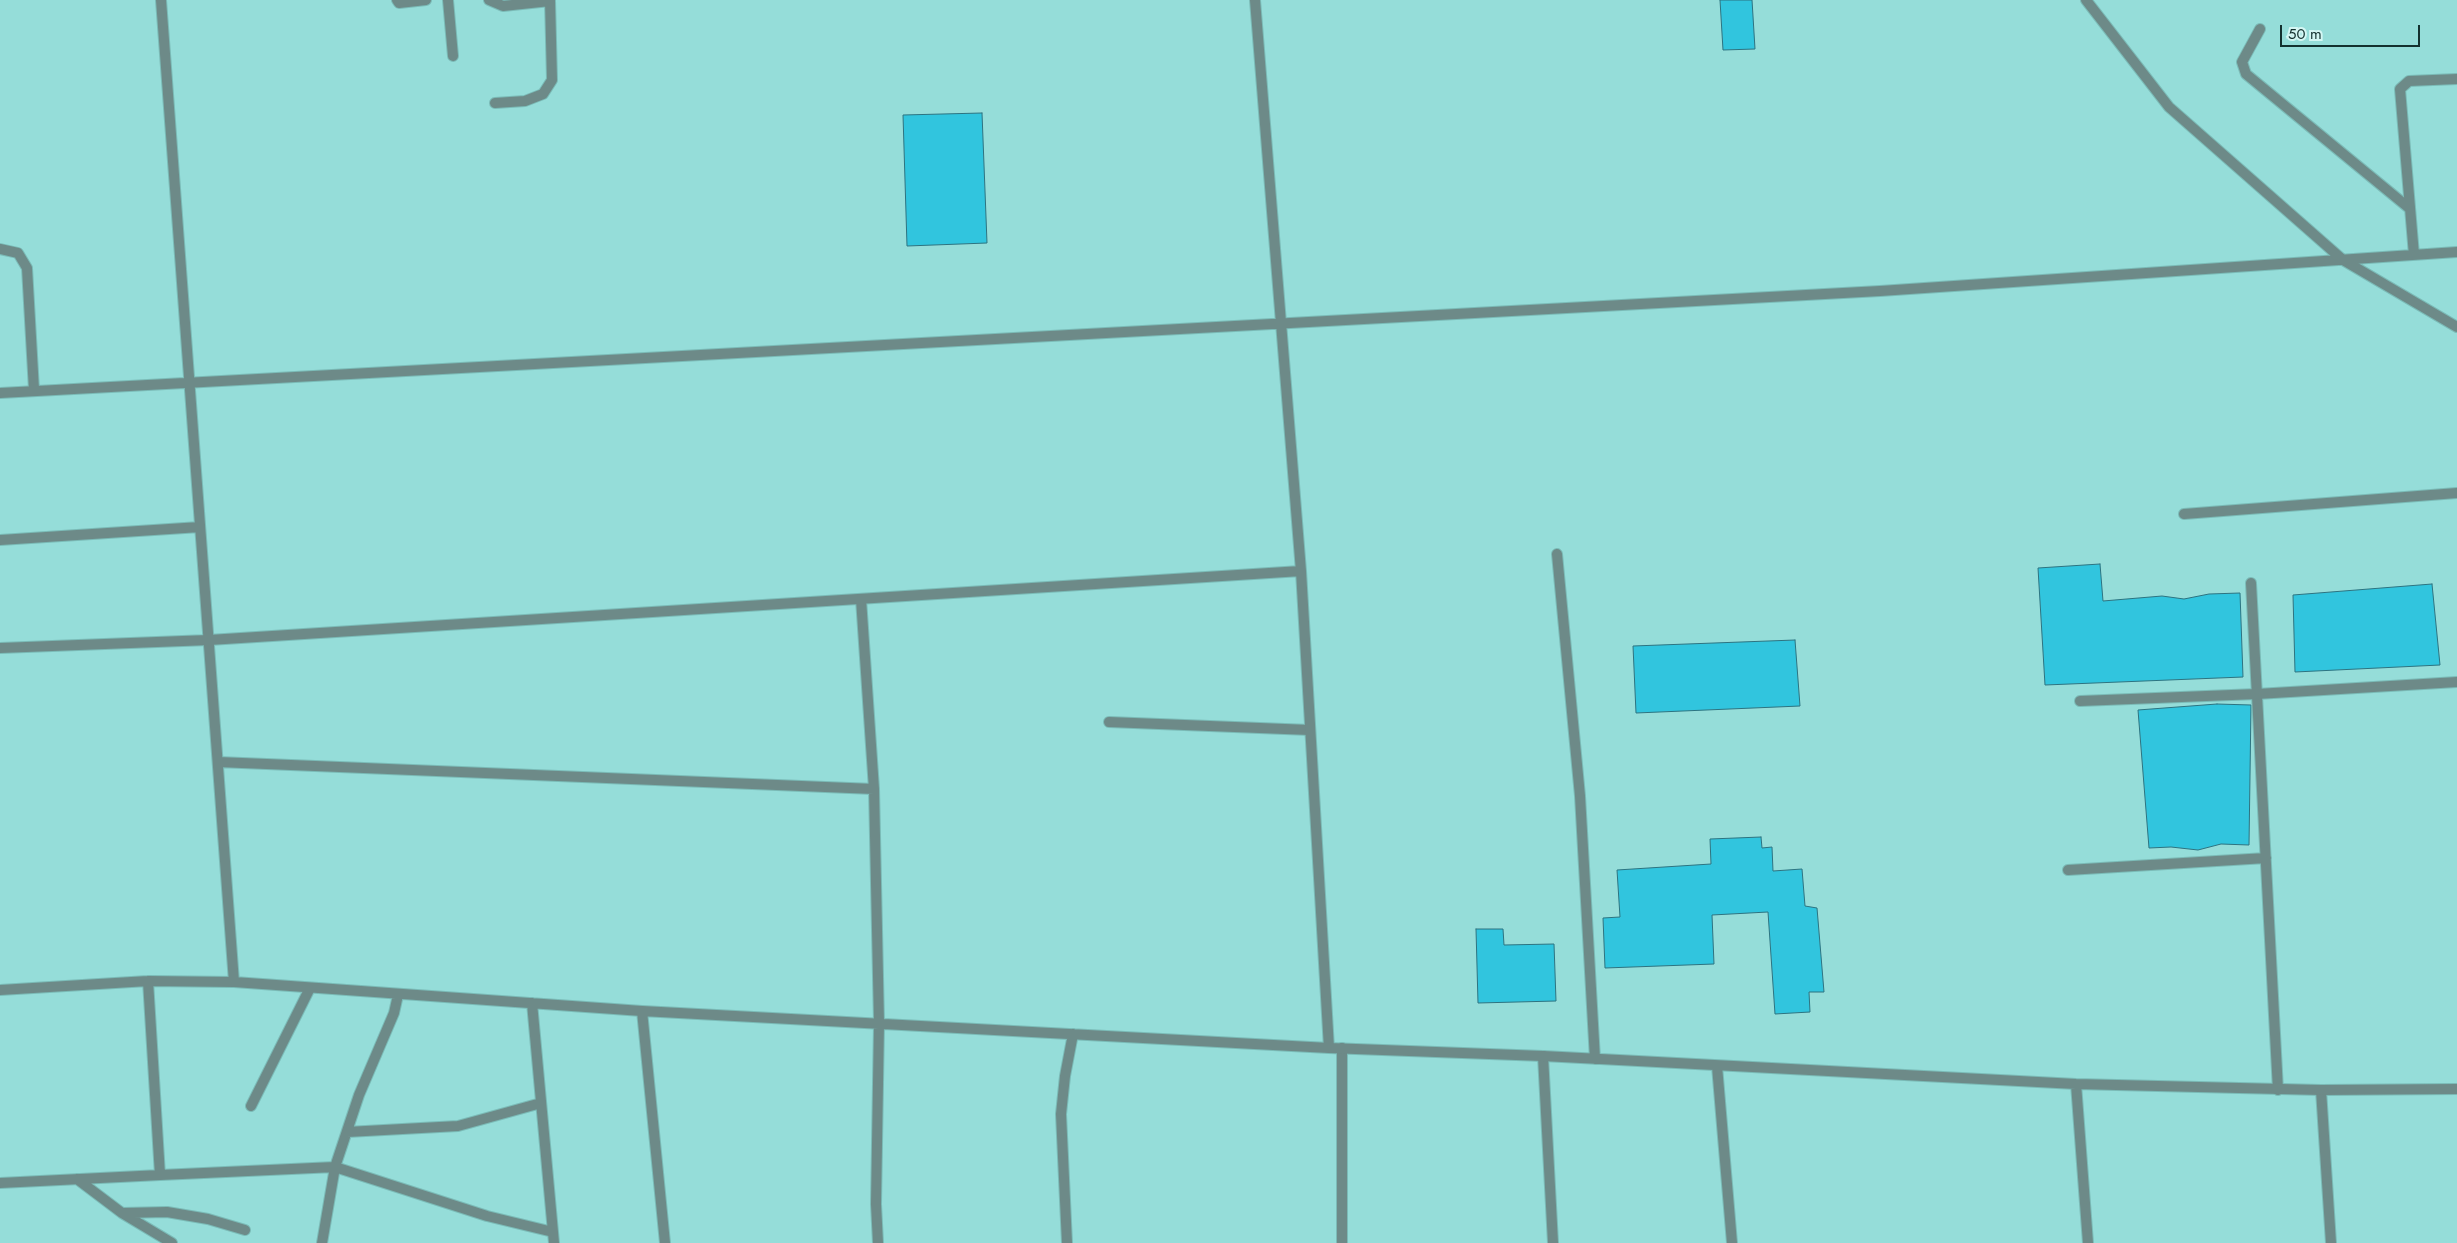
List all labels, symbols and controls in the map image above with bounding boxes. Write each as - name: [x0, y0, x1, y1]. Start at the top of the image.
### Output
- scale bar: [2282, 15, 2422, 47]
- text: 50 m: [2288, 23, 2322, 45]

